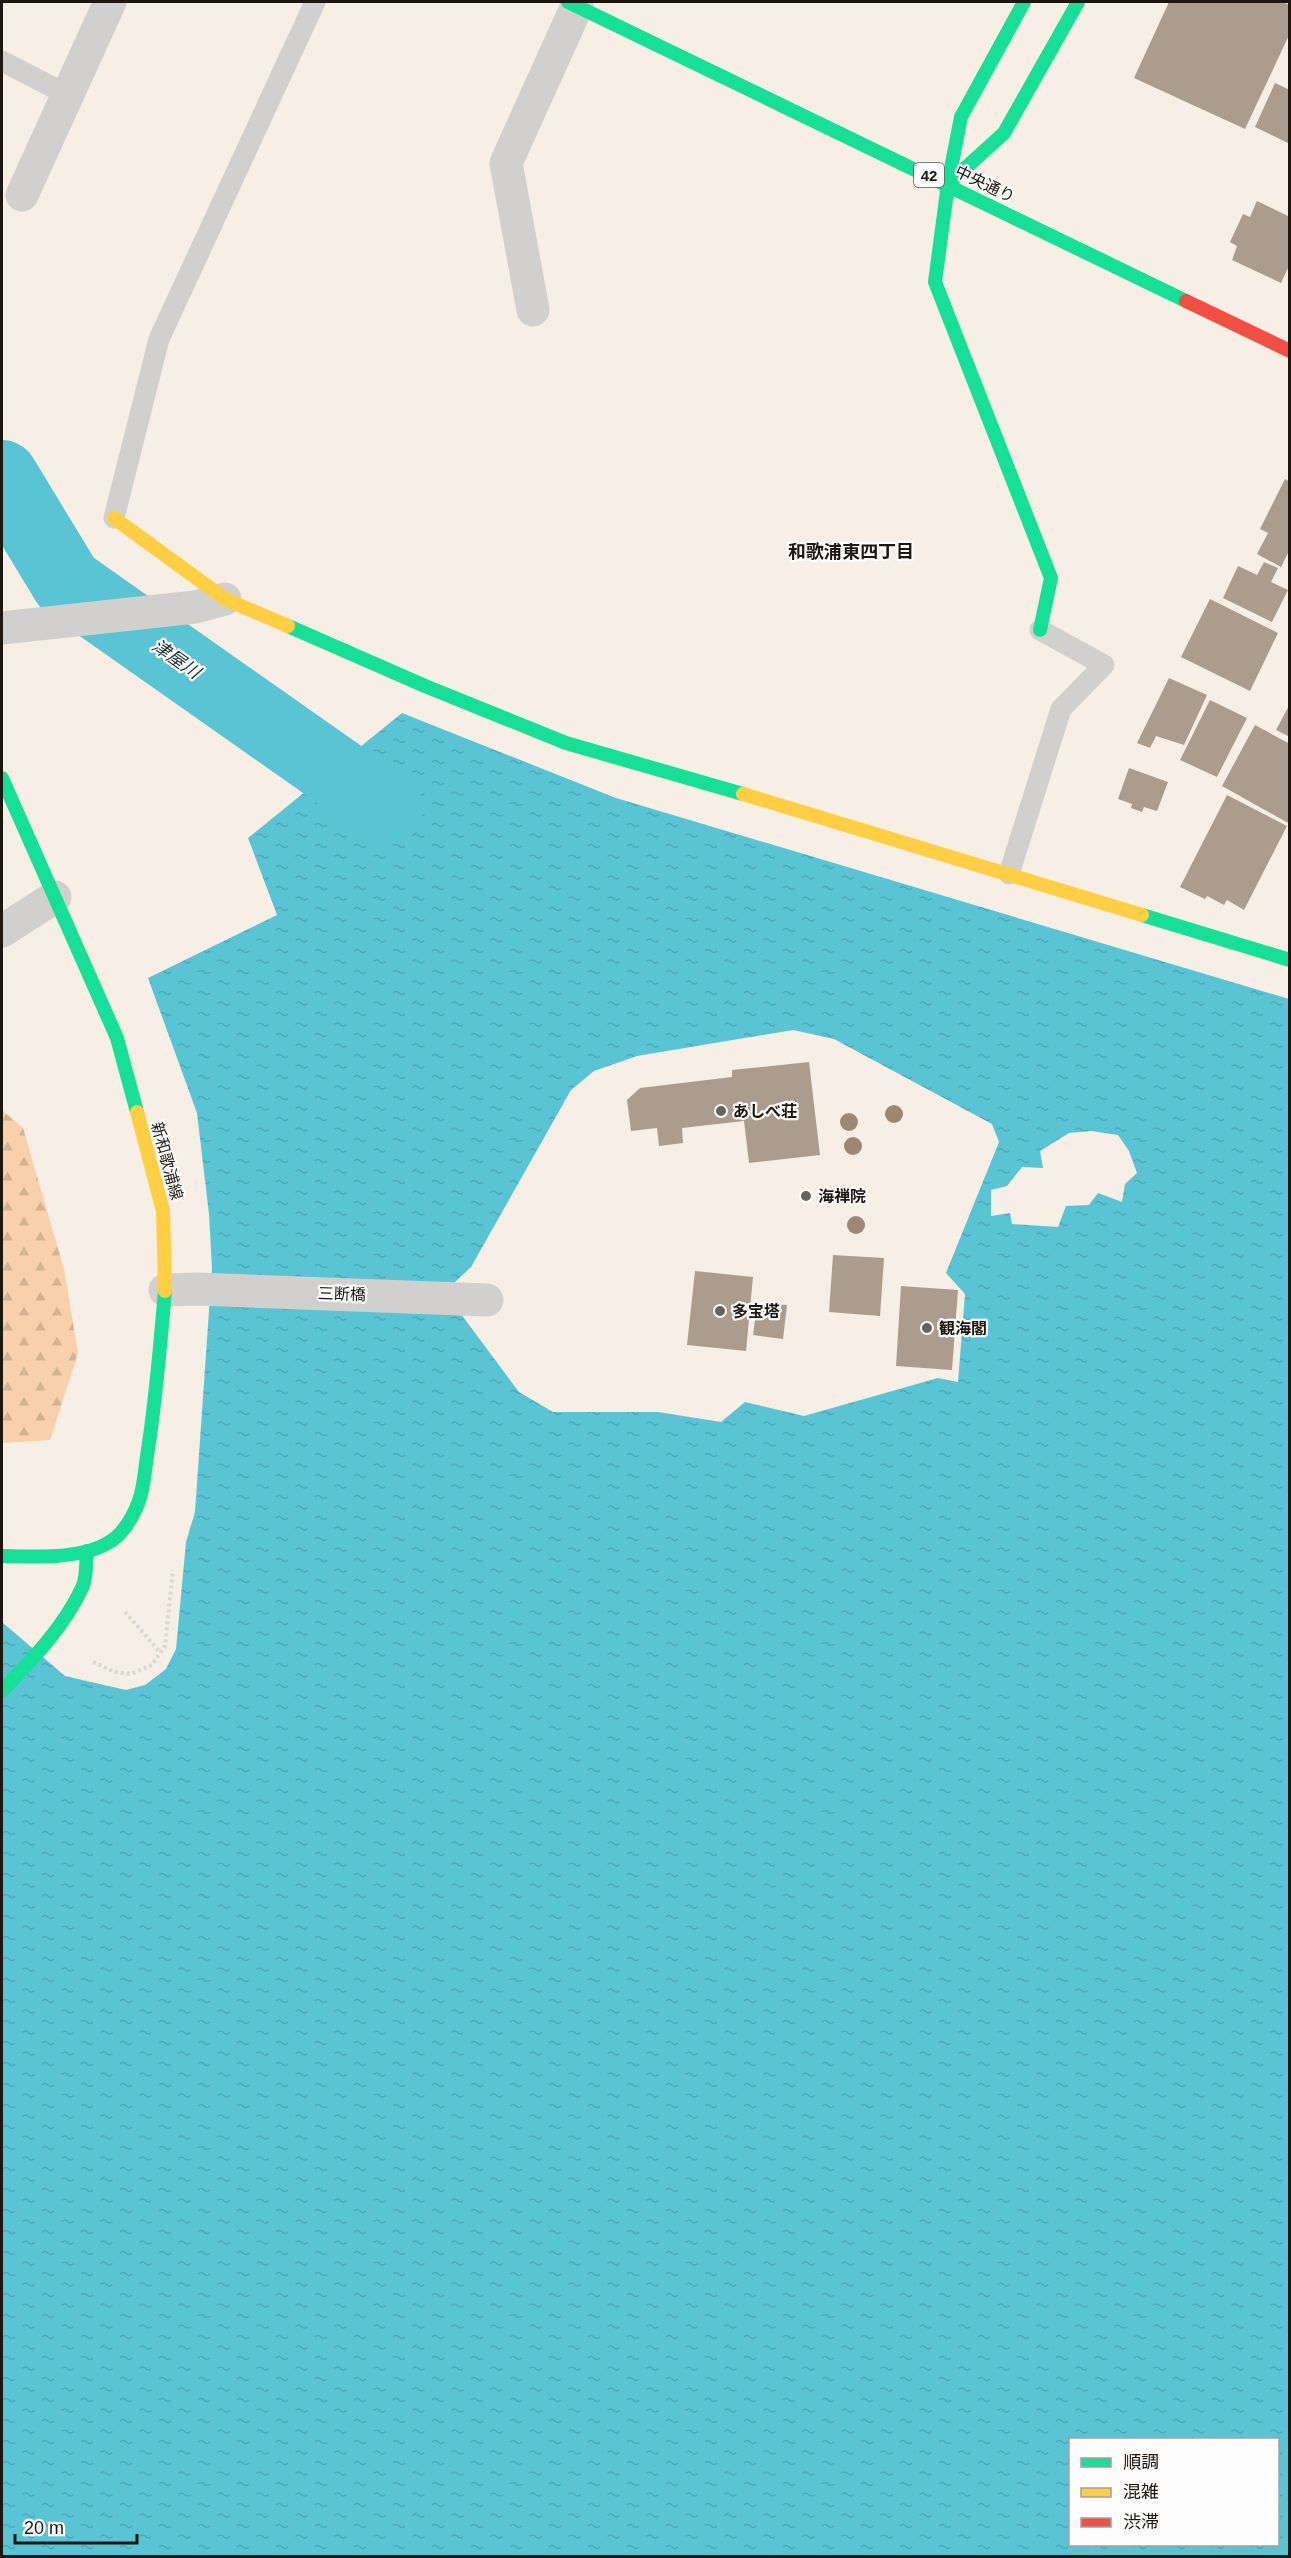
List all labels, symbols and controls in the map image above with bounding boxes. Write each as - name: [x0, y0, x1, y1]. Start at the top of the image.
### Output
- street label: 中央通り: [953, 162, 1017, 206]
- road number: 42: [914, 163, 944, 187]
- district label: 和歌浦東四丁目: [788, 542, 914, 562]
- water label: 津屋川: [148, 635, 205, 684]
- place label: あしべ荘: [733, 1103, 797, 1120]
- marker: あしべ荘: [714, 1104, 728, 1118]
- street label: 新和歌浦線: [148, 1120, 186, 1202]
- place label: 海禅院: [818, 1188, 866, 1205]
- marker: 海禅院: [799, 1189, 813, 1203]
- street label: 三断橋: [318, 1285, 366, 1303]
- place label: 多宝塔: [732, 1303, 780, 1320]
- marker: 多宝塔: [713, 1304, 727, 1318]
- place label: 観海閣: [939, 1320, 987, 1337]
- marker: 観海閣: [920, 1321, 934, 1335]
- legend: [1069, 2438, 1279, 2546]
- text: 順調: [1123, 2452, 1159, 2472]
- text: 混雑: [1123, 2482, 1159, 2502]
- scale bar: [15, 2507, 136, 2545]
- text: 渋滞: [1123, 2512, 1159, 2532]
- text: 20 m: [24, 2518, 64, 2538]

